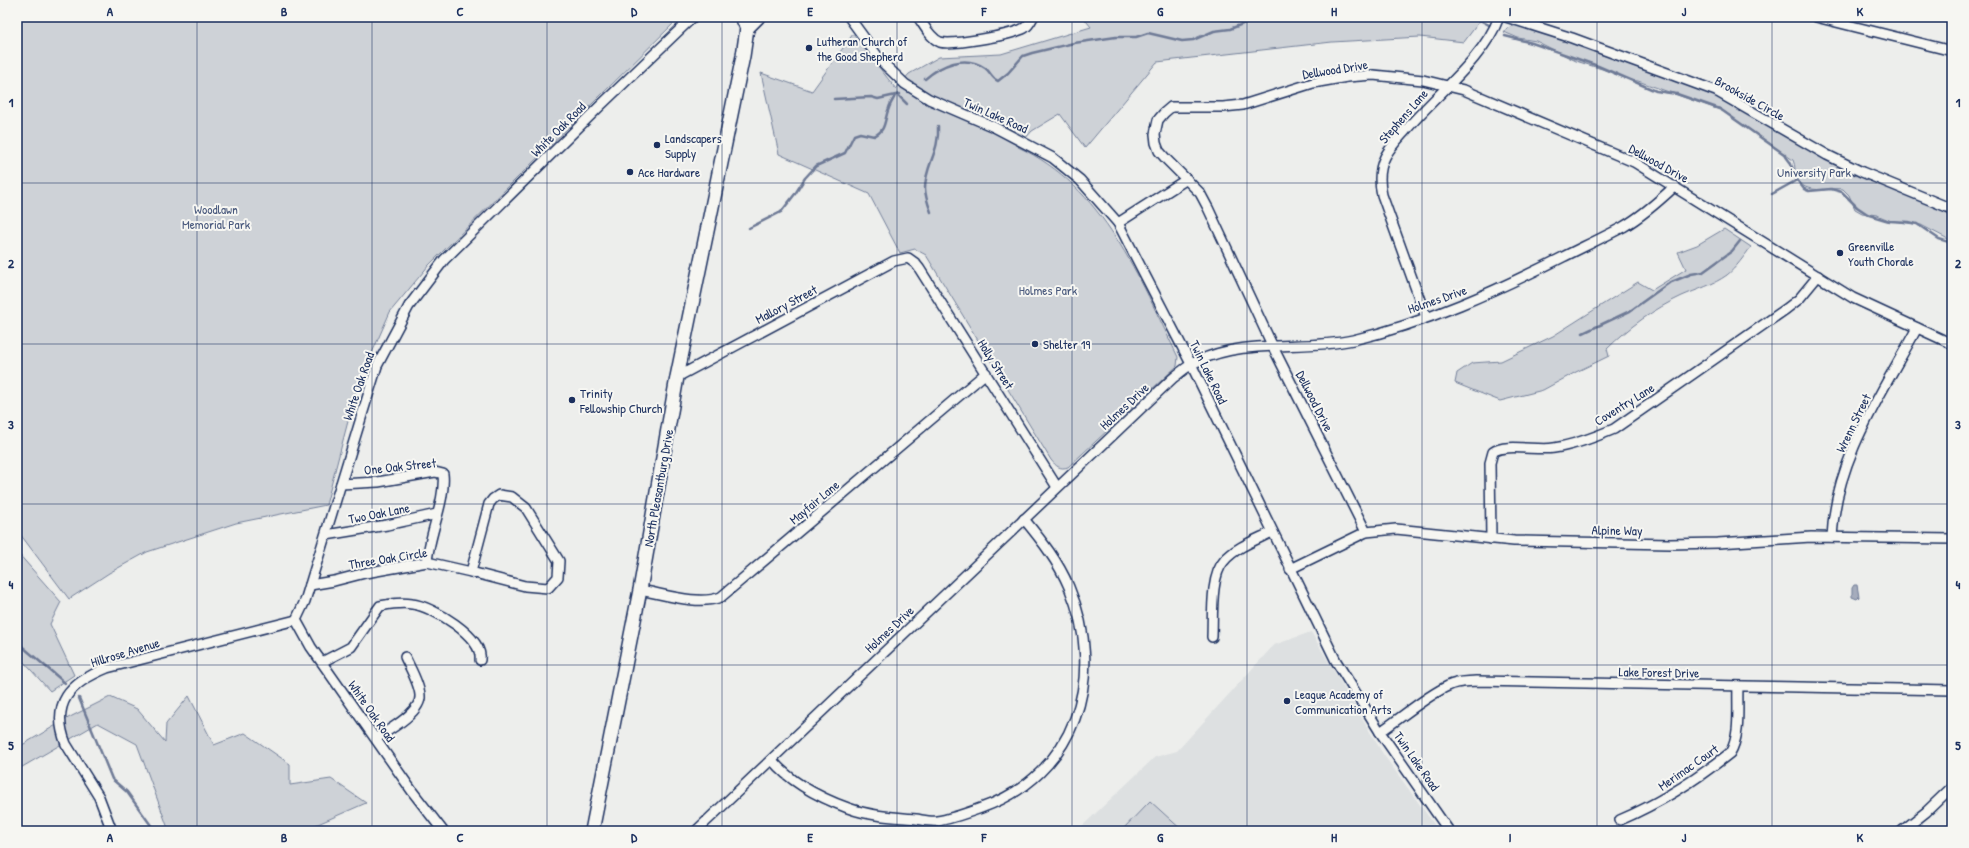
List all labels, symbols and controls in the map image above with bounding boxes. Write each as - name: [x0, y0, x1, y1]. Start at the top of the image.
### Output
- text: A: [107, 2, 114, 20]
- text: B: [281, 2, 288, 20]
- text: C: [456, 2, 464, 20]
- text: D: [631, 2, 638, 20]
- text: E: [807, 2, 813, 20]
- text: F: [981, 2, 988, 20]
- text: G: [1157, 2, 1164, 20]
- text: H: [1331, 2, 1337, 20]
- text: I: [1508, 2, 1512, 20]
- text: J: [1682, 2, 1687, 20]
- text: K: [1857, 2, 1864, 20]
- place label: Lutheran Church of the Good Shepherd: [817, 32, 908, 65]
- marker: Lutheran Church of the Good Shepherd: [804, 43, 814, 53]
- street label: Dellwood Drive: [1301, 55, 1369, 83]
- street label: Brookside Circle: [1712, 71, 1788, 125]
- street label: Stephens Lane: [1374, 85, 1432, 147]
- text: 1: [9, 93, 14, 111]
- street label: Twin Lake Road: [961, 93, 1031, 137]
- text: 1: [1956, 93, 1961, 111]
- street label: White Oak Road: [527, 98, 589, 160]
- place label: Landscapers Supply: [665, 129, 722, 162]
- street label: Dellwood Drive: [1626, 139, 1692, 187]
- marker: Landscapers Supply: [652, 140, 662, 150]
- place label: Ace Hardware: [638, 163, 700, 181]
- park label: University Park: [1777, 163, 1852, 181]
- marker: Ace Hardware: [625, 167, 635, 177]
- park label: Woodlawn Memorial Park: [182, 200, 251, 233]
- place label: Greenville Youth Chorale: [1848, 237, 1914, 270]
- marker: Greenville Youth Chorale: [1835, 248, 1845, 258]
- text: 2: [8, 254, 15, 272]
- text: 2: [1955, 254, 1962, 272]
- street label: Mallory Street: [752, 280, 820, 328]
- park label: Holmes Park: [1019, 281, 1078, 299]
- street label: Holmes Drive: [1405, 281, 1469, 317]
- place label: Shelter 19: [1043, 335, 1090, 353]
- street label: Holly Street: [974, 336, 1019, 393]
- street label: Twin Lake Road: [1186, 337, 1232, 407]
- marker: Shelter 19: [1030, 339, 1040, 349]
- street label: White Oak Road: [338, 349, 378, 423]
- street label: Dellwood Drive: [1292, 368, 1338, 434]
- street label: Coventry Lane: [1591, 378, 1657, 430]
- street label: Holmes Drive: [1095, 379, 1153, 433]
- place label: Trinity Fellowship Church: [579, 384, 663, 417]
- street label: Wrenn Street: [1831, 390, 1875, 455]
- marker: Trinity Fellowship Church: [567, 395, 577, 405]
- text: 3: [8, 415, 14, 433]
- text: 3: [1955, 415, 1961, 433]
- street label: North Pleasantburg Drive: [639, 428, 677, 548]
- street label: One Oak Street: [363, 453, 437, 479]
- street label: Mayfair Lane: [785, 476, 843, 528]
- street label: Two Oak Lane: [347, 498, 411, 528]
- street label: Alpine Way: [1591, 521, 1643, 539]
- street label: Three Oak Circle: [347, 543, 429, 573]
- text: 4: [9, 575, 14, 593]
- text: 4: [1956, 575, 1961, 593]
- street label: Holmes Drive: [860, 602, 918, 656]
- street label: Hillrose Avenue: [88, 633, 162, 671]
- street label: Lake Forest Drive: [1618, 662, 1700, 682]
- street label: White Oak Road: [344, 677, 400, 745]
- place label: League Academy of Communication Arts: [1295, 685, 1392, 718]
- marker: League Academy of Communication Arts: [1282, 696, 1292, 706]
- street label: Twin Lake Road: [1390, 728, 1444, 794]
- text: 5: [8, 736, 14, 754]
- text: 5: [1955, 736, 1961, 754]
- street label: Merimac Court: [1654, 739, 1722, 794]
- text: A: [107, 828, 114, 846]
- text: B: [281, 828, 288, 846]
- text: C: [456, 828, 464, 846]
- text: D: [631, 828, 638, 846]
- text: E: [807, 828, 813, 846]
- text: F: [981, 828, 988, 846]
- text: G: [1157, 828, 1164, 846]
- text: H: [1331, 828, 1337, 846]
- text: I: [1508, 828, 1512, 846]
- text: J: [1682, 828, 1687, 846]
- text: K: [1857, 828, 1864, 846]

